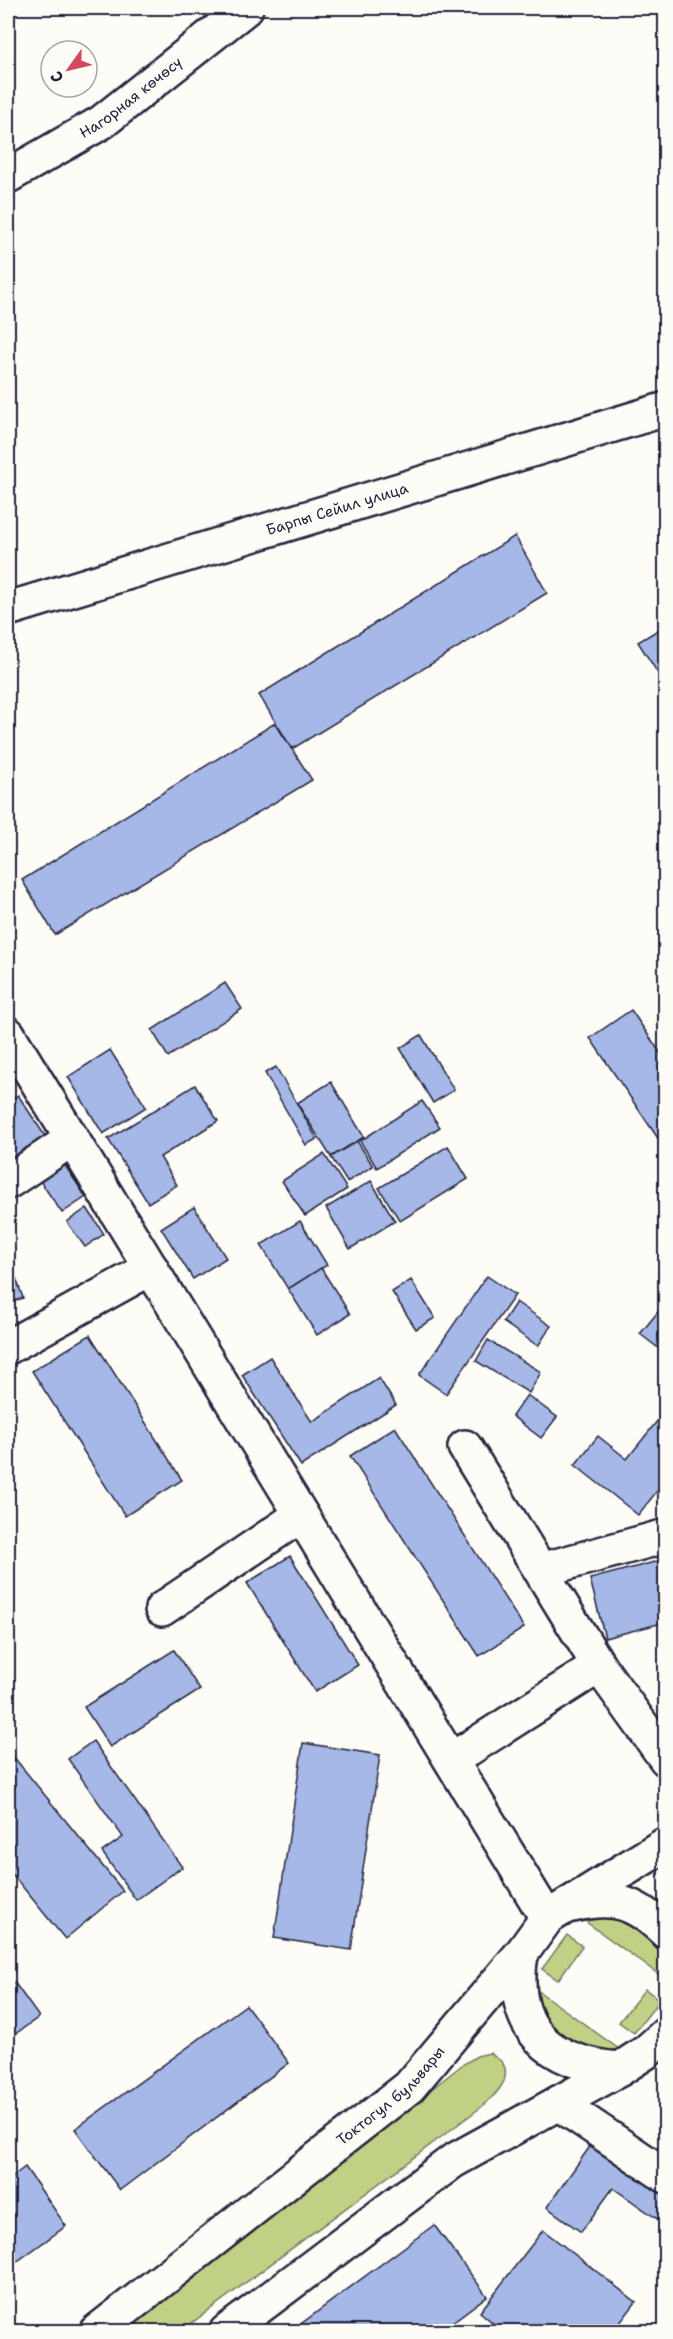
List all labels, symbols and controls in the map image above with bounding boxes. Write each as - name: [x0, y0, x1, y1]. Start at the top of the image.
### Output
- north arrow: [39, 39, 99, 99]
- street label: Нагорная көчөсү: [76, 52, 187, 143]
- text: С: [45, 67, 68, 87]
- street label: Барпы Сейил улица: [264, 478, 411, 540]
- street label: Токтогул бульвары: [332, 2042, 449, 2150]

